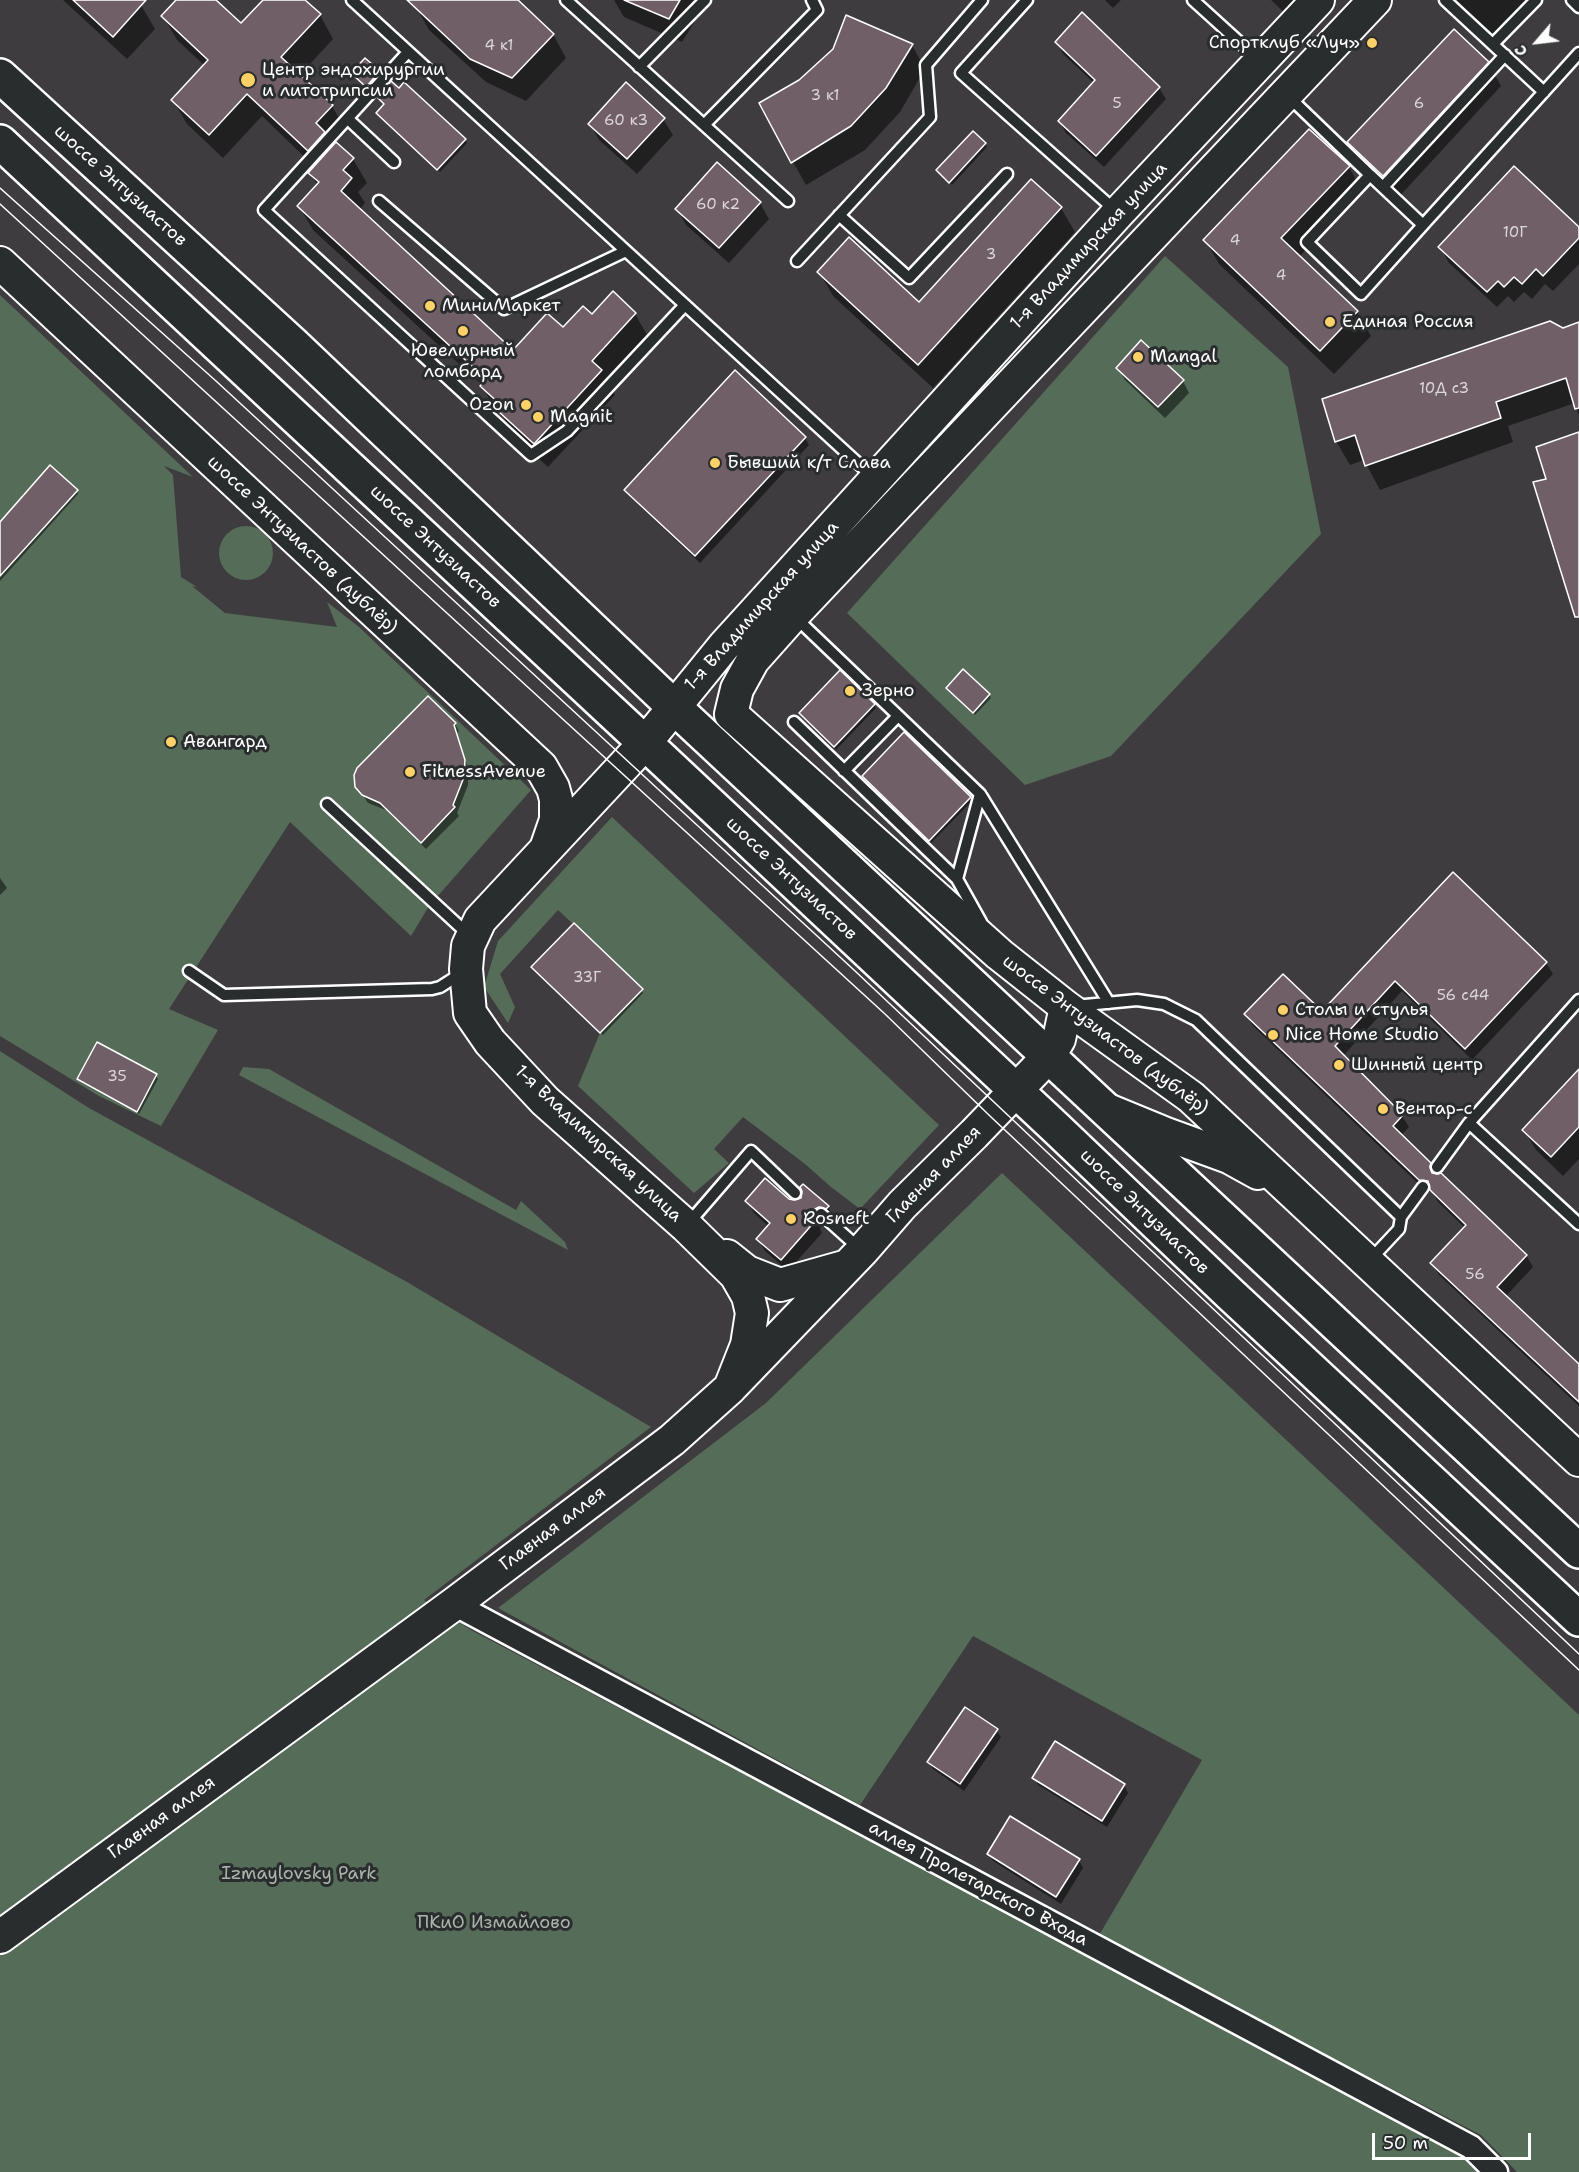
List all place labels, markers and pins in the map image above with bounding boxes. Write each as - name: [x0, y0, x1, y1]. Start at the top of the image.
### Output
- place label: Спортклуб «Луч»: [1209, 32, 1360, 54]
- marker: Спортклуб «Луч»: [1365, 36, 1379, 50]
- place label: Центр эндохирургии и литотрипсии: [262, 59, 445, 101]
- marker: Центр эндохирургии и литотрипсии: [239, 71, 257, 89]
- place label: МиниМаркет: [442, 295, 561, 317]
- marker: МиниМаркет: [423, 299, 437, 313]
- place label: Единая Россия: [1342, 311, 1474, 333]
- marker: Единая Россия: [1323, 315, 1337, 329]
- marker: Ювелирный ломбард: [456, 324, 470, 338]
- place label: Ювелирный ломбард: [411, 340, 515, 382]
- place label: Mangal: [1150, 346, 1217, 368]
- marker: Mangal: [1131, 350, 1145, 364]
- place label: Ozon: [469, 394, 514, 416]
- marker: Ozon: [519, 398, 533, 412]
- place label: Magnit: [550, 406, 613, 428]
- marker: Magnit: [531, 410, 545, 424]
- place label: Бывший к/т Слава: [727, 452, 891, 474]
- marker: Бывший к/т Слава: [708, 456, 722, 470]
- place label: Зерно: [862, 680, 914, 702]
- marker: Зерно: [843, 684, 857, 698]
- place label: Авангард: [183, 731, 267, 753]
- marker: Авангард: [164, 735, 178, 749]
- place label: FitnessAvenue: [422, 761, 546, 783]
- marker: FitnessAvenue: [403, 765, 417, 779]
- place label: Столы и стулья: [1295, 999, 1429, 1021]
- marker: Столы и стулья: [1276, 1003, 1290, 1017]
- place label: Nice Home Studio: [1285, 1024, 1439, 1046]
- marker: Nice Home Studio: [1266, 1028, 1280, 1042]
- place label: Шинный центр: [1351, 1054, 1483, 1076]
- marker: Шинный центр: [1332, 1058, 1346, 1072]
- place label: Вентар-с: [1395, 1098, 1473, 1120]
- marker: Вентар-с: [1376, 1102, 1390, 1116]
- place label: Rosneft: [803, 1208, 870, 1230]
- marker: Rosneft: [784, 1212, 798, 1226]

